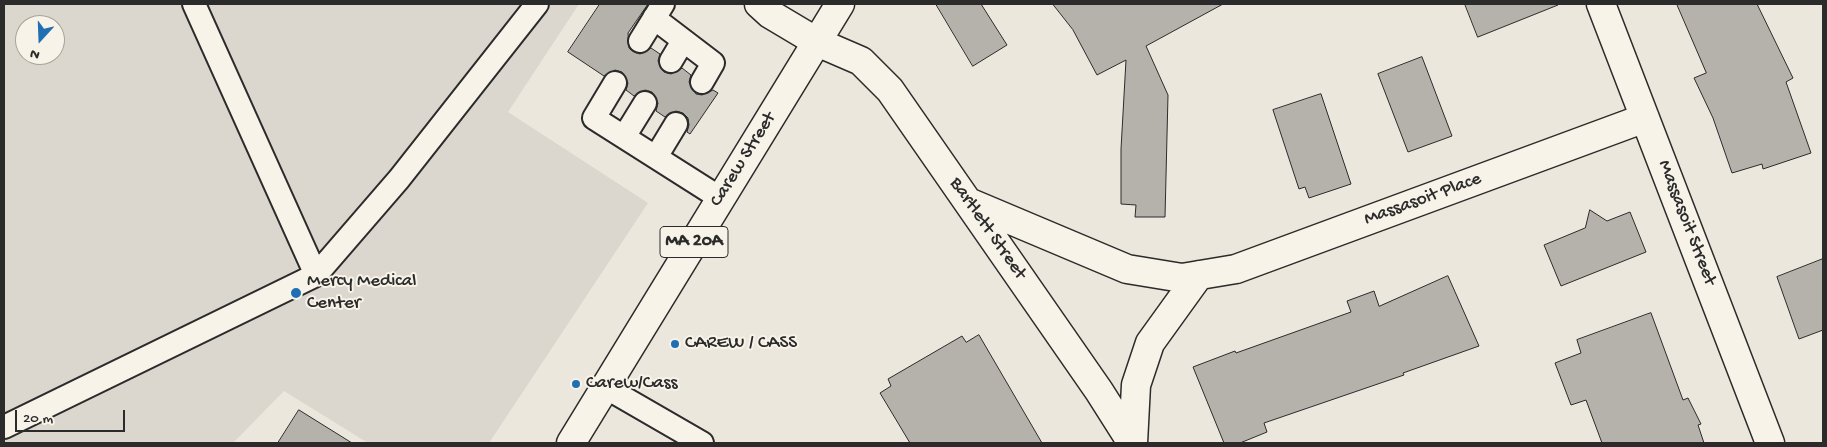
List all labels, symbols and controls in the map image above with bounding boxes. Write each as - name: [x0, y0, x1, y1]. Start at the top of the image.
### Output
- north arrow: [15, 15, 65, 65]
- text: N: [28, 44, 42, 63]
- street label: Carew Street: [706, 108, 782, 212]
- street label: Massasoit Street: [1652, 157, 1720, 289]
- street label: Massasoit Place: [1361, 168, 1485, 232]
- street label: Bartlett Street: [943, 174, 1031, 284]
- road number: MA 20A: [660, 226, 728, 258]
- place label: Mercy Medical Center: [307, 271, 416, 315]
- marker: Mercy Medical Center: [289, 286, 303, 300]
- place label: CAREW / CASS: [685, 333, 797, 355]
- marker: CAREW / CASS: [669, 338, 681, 350]
- place label: Carew/Cass: [586, 373, 678, 395]
- marker: Carew/Cass: [570, 378, 582, 390]
- scale bar: [18, 400, 128, 432]
- text: 20 m: [23, 410, 53, 428]

